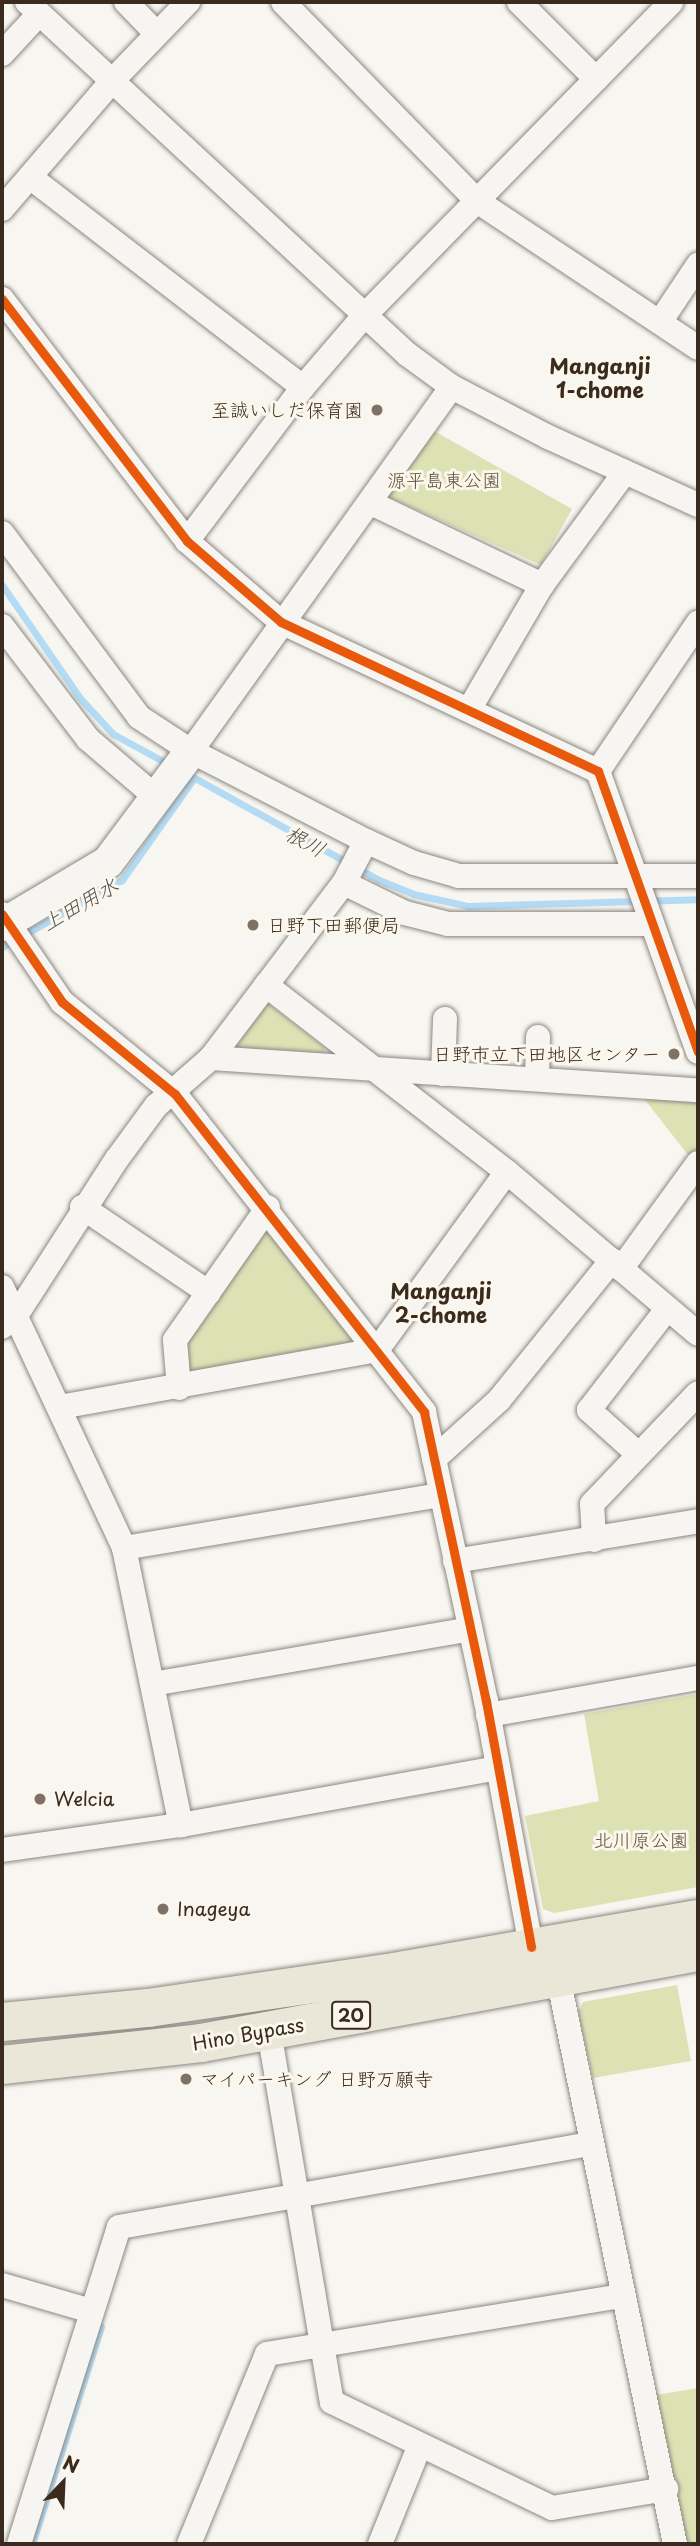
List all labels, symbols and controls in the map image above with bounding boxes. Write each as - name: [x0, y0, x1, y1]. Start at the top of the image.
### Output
- district label: Manganji 1-chome: [549, 352, 651, 402]
- place label: 至誠いしだ保育園: [211, 399, 363, 421]
- marker: 至誠いしだ保育園: [369, 402, 385, 418]
- park label: 源平島東公園: [387, 469, 501, 491]
- water label: 根川: [282, 819, 330, 861]
- water label: 上田用水: [36, 871, 122, 935]
- place label: 日野下田郵便局: [267, 914, 400, 936]
- marker: 日野下田郵便局: [245, 917, 261, 933]
- place label: 日野市立下田地区センター: [432, 1043, 660, 1065]
- marker: 日野市立下田地区センター: [666, 1046, 682, 1062]
- district label: Manganji 2-chome: [390, 1277, 492, 1327]
- place label: Welcia: [54, 1788, 114, 1810]
- marker: Welcia: [32, 1791, 48, 1807]
- park label: 北川原公園: [594, 1829, 688, 1851]
- place label: Inageya: [177, 1898, 250, 1920]
- marker: Inageya: [155, 1901, 171, 1917]
- road number: 20: [330, 2000, 372, 2029]
- street label: Hino Bypass: [190, 2013, 306, 2055]
- place label: マイパーキング 日野万願寺: [200, 2068, 434, 2090]
- marker: マイパーキング 日野万願寺: [178, 2071, 194, 2087]
- north arrow: [28, 2448, 98, 2518]
- text: N: [59, 2448, 84, 2479]

